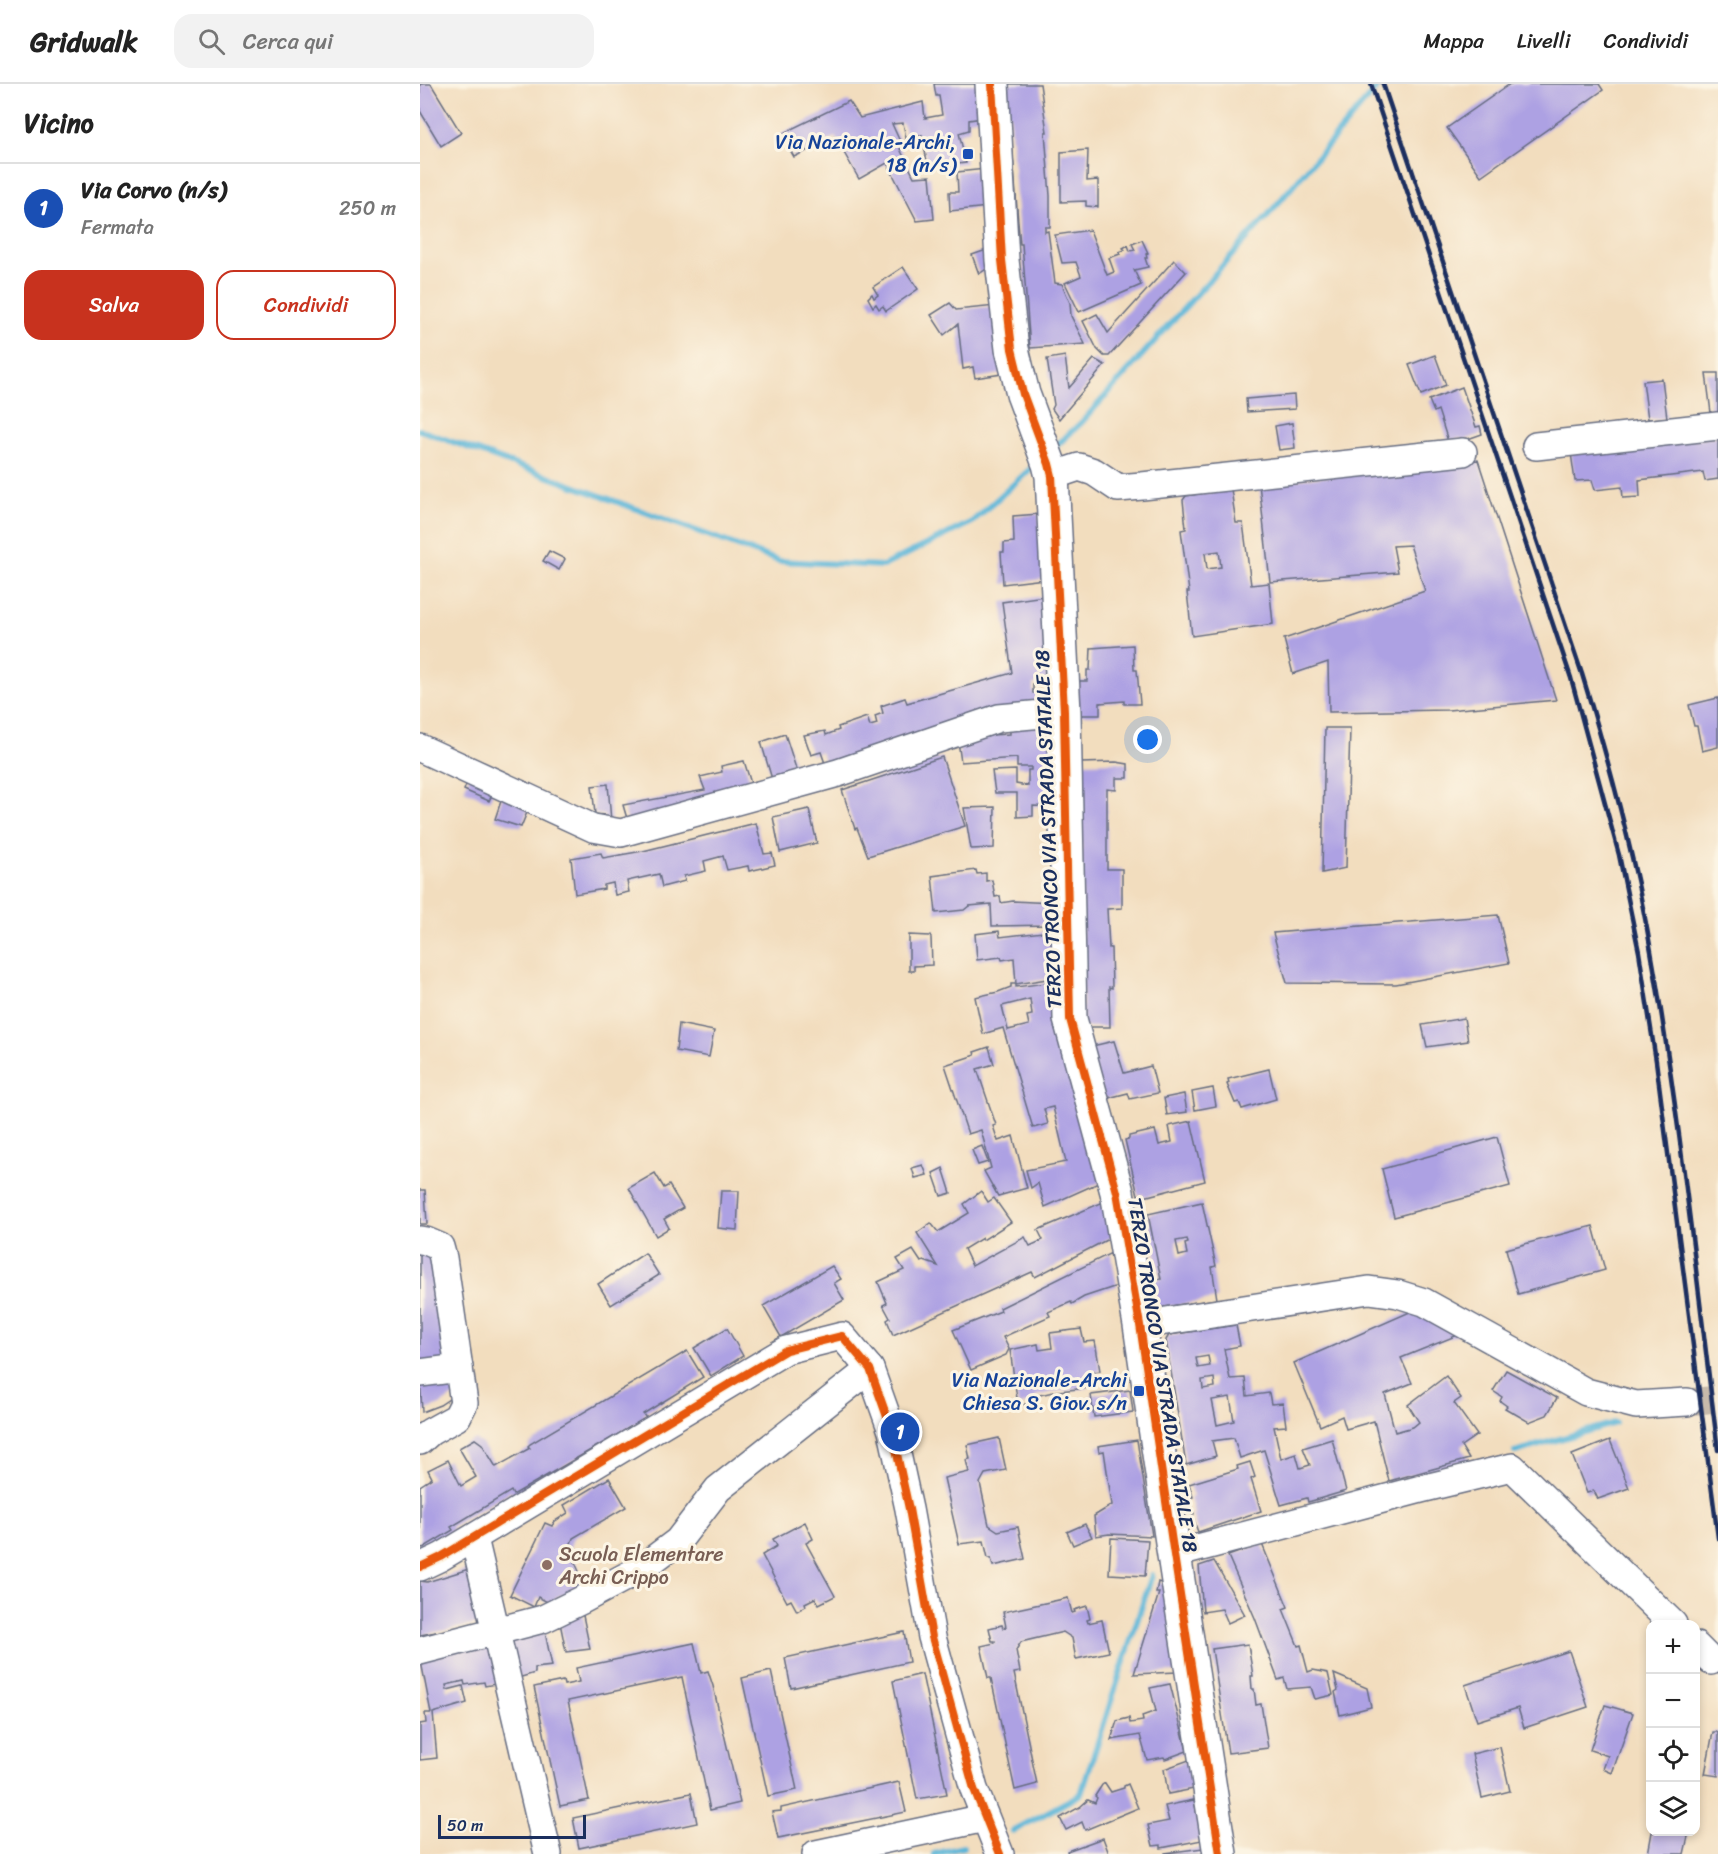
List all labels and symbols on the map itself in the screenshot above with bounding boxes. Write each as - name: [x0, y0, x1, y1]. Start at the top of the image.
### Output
- place label: Via Nazionale-Archi, 18 (n/s): [775, 125, 957, 183]
- marker: Via Nazionale-Archi, 18 (n/s): [961, 147, 975, 161]
- street label: TERZO TRONCO VIA STRADA STATALE 18: [1025, 649, 1072, 1009]
- your location: [1133, 725, 1162, 754]
- street label: TERZO TRONCO VIA STRADA STATALE 18: [1117, 1195, 1208, 1555]
- place label: Via Nazionale-Archi Chiesa S. Giov. s/n: [952, 1363, 1128, 1421]
- marker: Via Nazionale-Archi Chiesa S. Giov. s/n: [1132, 1384, 1146, 1398]
- pin: 1: [880, 1410, 920, 1454]
- place label: Scuola Elementare Archi Crippo: [558, 1537, 723, 1595]
- marker: Scuola Elementare Archi Crippo: [540, 1558, 554, 1572]
- scale bar: [438, 1812, 586, 1840]

